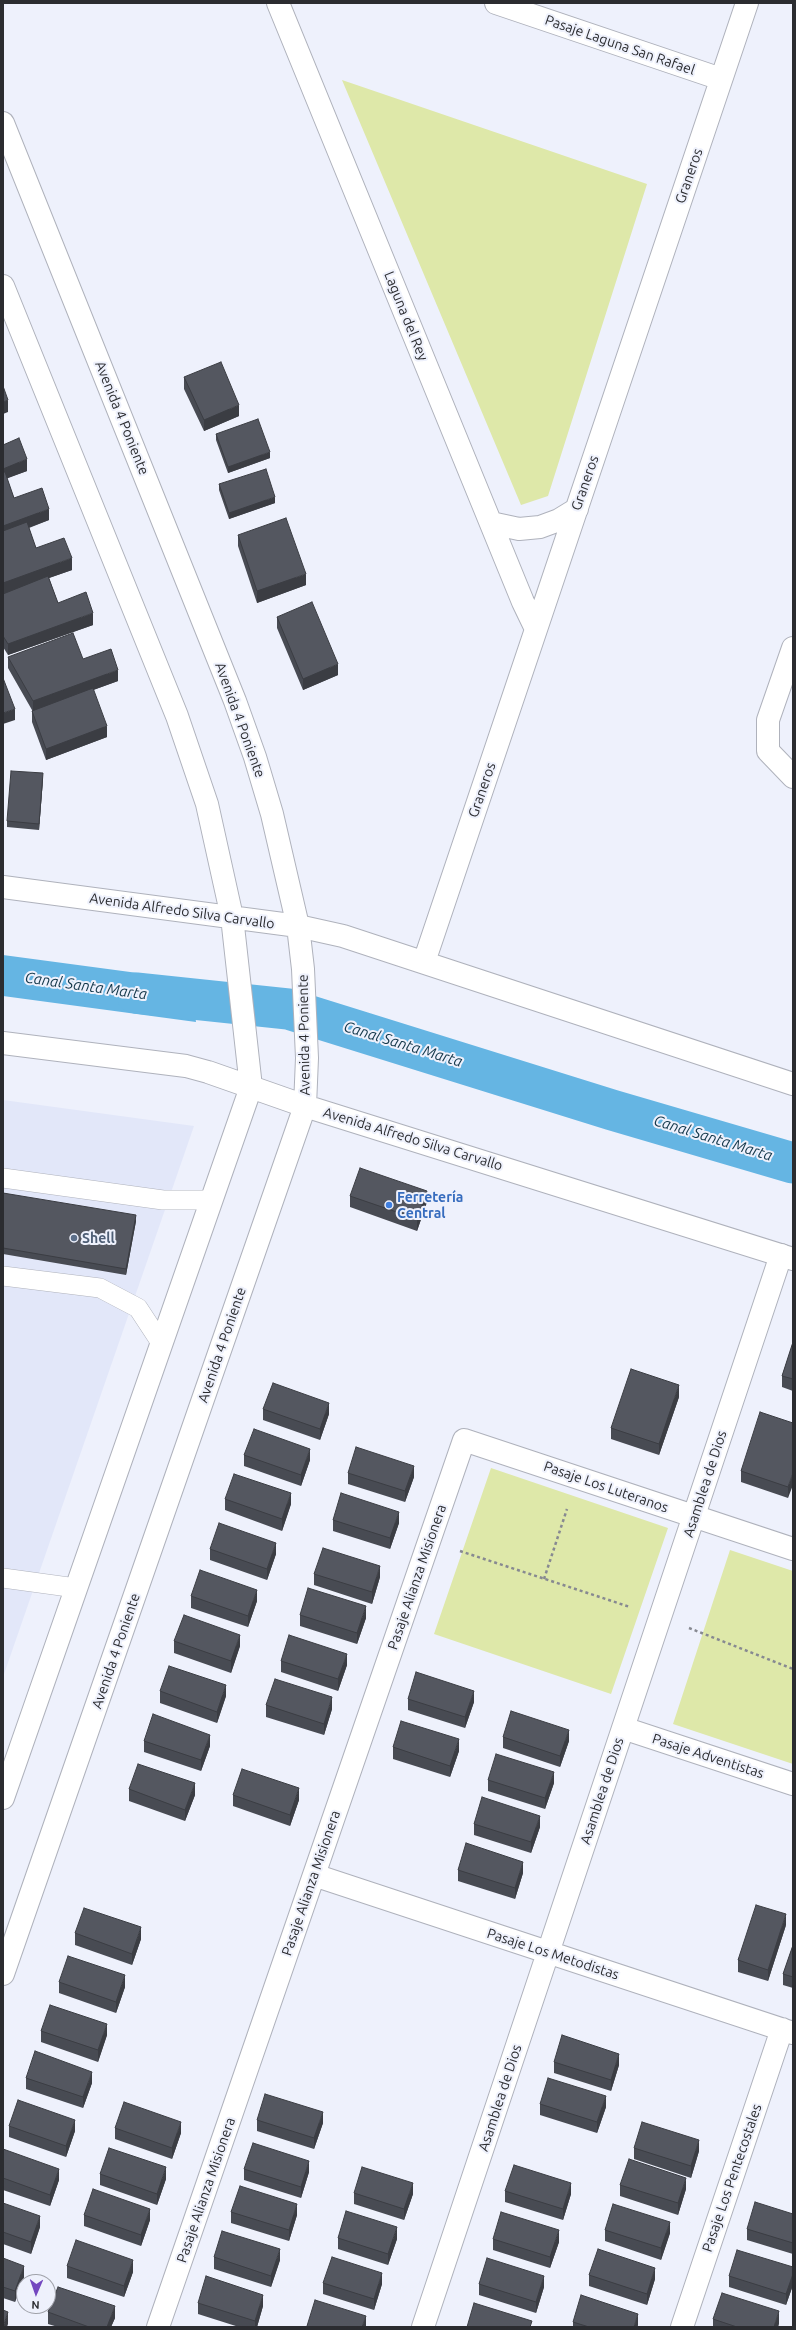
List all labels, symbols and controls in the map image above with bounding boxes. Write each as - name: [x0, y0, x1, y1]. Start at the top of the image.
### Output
- street label: Pasaje Laguna San Rafael: [543, 11, 697, 79]
- street label: Graneros: [672, 146, 706, 206]
- street label: Laguna del Rey: [380, 269, 432, 363]
- street label: Avenida 4 Poniente: [91, 359, 153, 477]
- street label: Graneros: [568, 453, 602, 513]
- street label: Avenida 4 Poniente: [211, 660, 269, 780]
- street label: Graneros: [465, 760, 499, 820]
- street label: Avenida Alfredo Silva Carvallo: [88, 890, 276, 932]
- water label: Canal Santa Marta: [24, 969, 148, 1003]
- street label: Avenida 4 Poniente: [295, 974, 313, 1096]
- water label: Canal Santa Marta: [341, 1017, 465, 1071]
- street label: Avenida Alfredo Silva Carvallo: [321, 1104, 505, 1174]
- water label: Canal Santa Marta: [651, 1111, 775, 1165]
- place label: Ferretería Central: [397, 1189, 463, 1222]
- marker: Ferretería Central: [384, 1200, 394, 1210]
- place label: Shell: [82, 1230, 115, 1246]
- marker: Shell: [69, 1233, 79, 1243]
- street label: Avenida 4 Poniente: [194, 1285, 250, 1405]
- street label: Asamblea de Dios: [680, 1428, 730, 1540]
- street label: Pasaje Los Luteranos: [541, 1458, 671, 1516]
- street label: Pasaje Alianza Misionera: [384, 1502, 450, 1652]
- street label: Avenida 4 Poniente: [88, 1591, 144, 1711]
- street label: Pasaje Adventistas: [650, 1730, 766, 1782]
- street label: Asamblea de Dios: [577, 1735, 627, 1847]
- street label: Pasaje Alianza Misionera: [278, 1808, 344, 1958]
- street label: Pasaje Los Metodistas: [485, 1925, 621, 1983]
- street label: Asamblea de Dios: [475, 2042, 525, 2154]
- street label: Pasaje Los Pentecostales: [699, 2102, 765, 2254]
- street label: Pasaje Alianza Misionera: [173, 2115, 239, 2265]
- north arrow: [16, 2274, 56, 2314]
- text: N: [31, 2299, 40, 2311]

